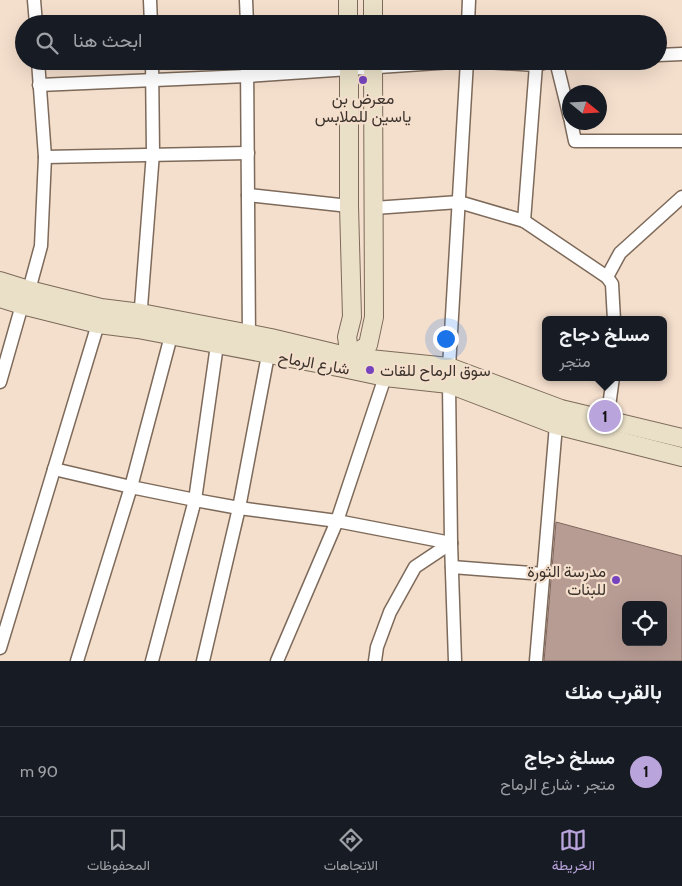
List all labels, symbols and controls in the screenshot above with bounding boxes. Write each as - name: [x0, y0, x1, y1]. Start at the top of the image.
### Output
- search box: [15, 15, 667, 70]
- icon: search: [33, 29, 61, 57]
- text: ابحث هنا: [73, 29, 142, 52]
- marker: معرض بن ياسين للملابس: [357, 74, 369, 86]
- north arrow: [562, 85, 607, 130]
- place label: معرض بن ياسين للملابس: [315, 89, 411, 127]
- popup: [542, 316, 667, 381]
- text: مسلخ دجاج: [559, 323, 650, 346]
- your location: [433, 326, 459, 352]
- street label: شارع الرماح: [276, 347, 351, 381]
- text: متجر: [559, 352, 591, 371]
- place label: سوق الرماح للقات: [380, 361, 491, 382]
- marker: سوق الرماح للقات: [364, 364, 376, 376]
- pin: 1: [589, 397, 621, 435]
- place label: مدرسة الثورة للبنات: [527, 562, 606, 599]
- marker: مدرسة الثورة للبنات: [610, 574, 622, 586]
- map controls: [622, 601, 667, 646]
- button: locate: [622, 601, 667, 646]
- text: بالقرب منك: [565, 679, 662, 704]
- text: مسلخ دجاج: [524, 746, 615, 769]
- text: 90 m: [20, 762, 58, 781]
- text: 1: [643, 762, 649, 781]
- text: متجر · شارع الرماح: [500, 775, 615, 794]
- tab: المحفوظات: [87, 826, 150, 878]
- tab: الاتجاهات: [324, 826, 378, 878]
- tab: الخريطة: [552, 826, 595, 878]

